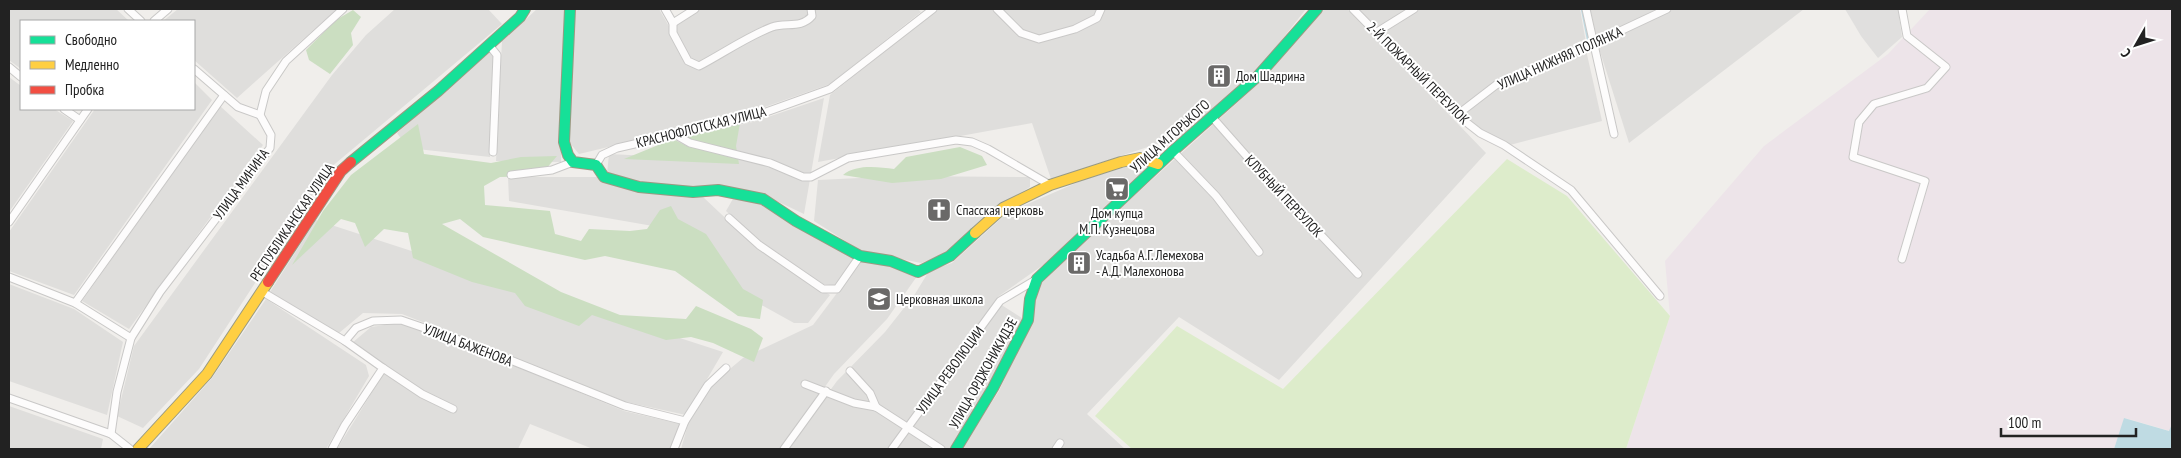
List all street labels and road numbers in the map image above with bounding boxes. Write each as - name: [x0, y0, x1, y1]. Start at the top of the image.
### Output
- street label: 2-Й ПОЖАРНЫЙ ПЕРЕУЛОК: [1363, 18, 1473, 128]
- street label: УЛИЦА НИЖНЯЯ ПОЛЯНКА: [1495, 22, 1626, 94]
- street label: УЛИЦА М.ГОРЬКОГО: [1126, 95, 1214, 176]
- street label: КРАСНОФЛОТСКАЯ УЛИЦА: [634, 102, 768, 152]
- street label: УЛИЦА МИНИНА: [209, 145, 273, 223]
- street label: КЛУБНЫЙ ПЕРЕУЛОК: [1241, 151, 1327, 241]
- street label: РЕСПУБЛИКАНСКАЯ УЛИЦА: [246, 159, 338, 284]
- street label: УЛИЦА ОРДЖОНИКИДЗЕ: [945, 314, 1021, 432]
- street label: УЛИЦА БАЖЕНОВА: [421, 320, 515, 370]
- street label: УЛИЦА РЕВОЛЮЦИИ: [912, 323, 988, 417]

